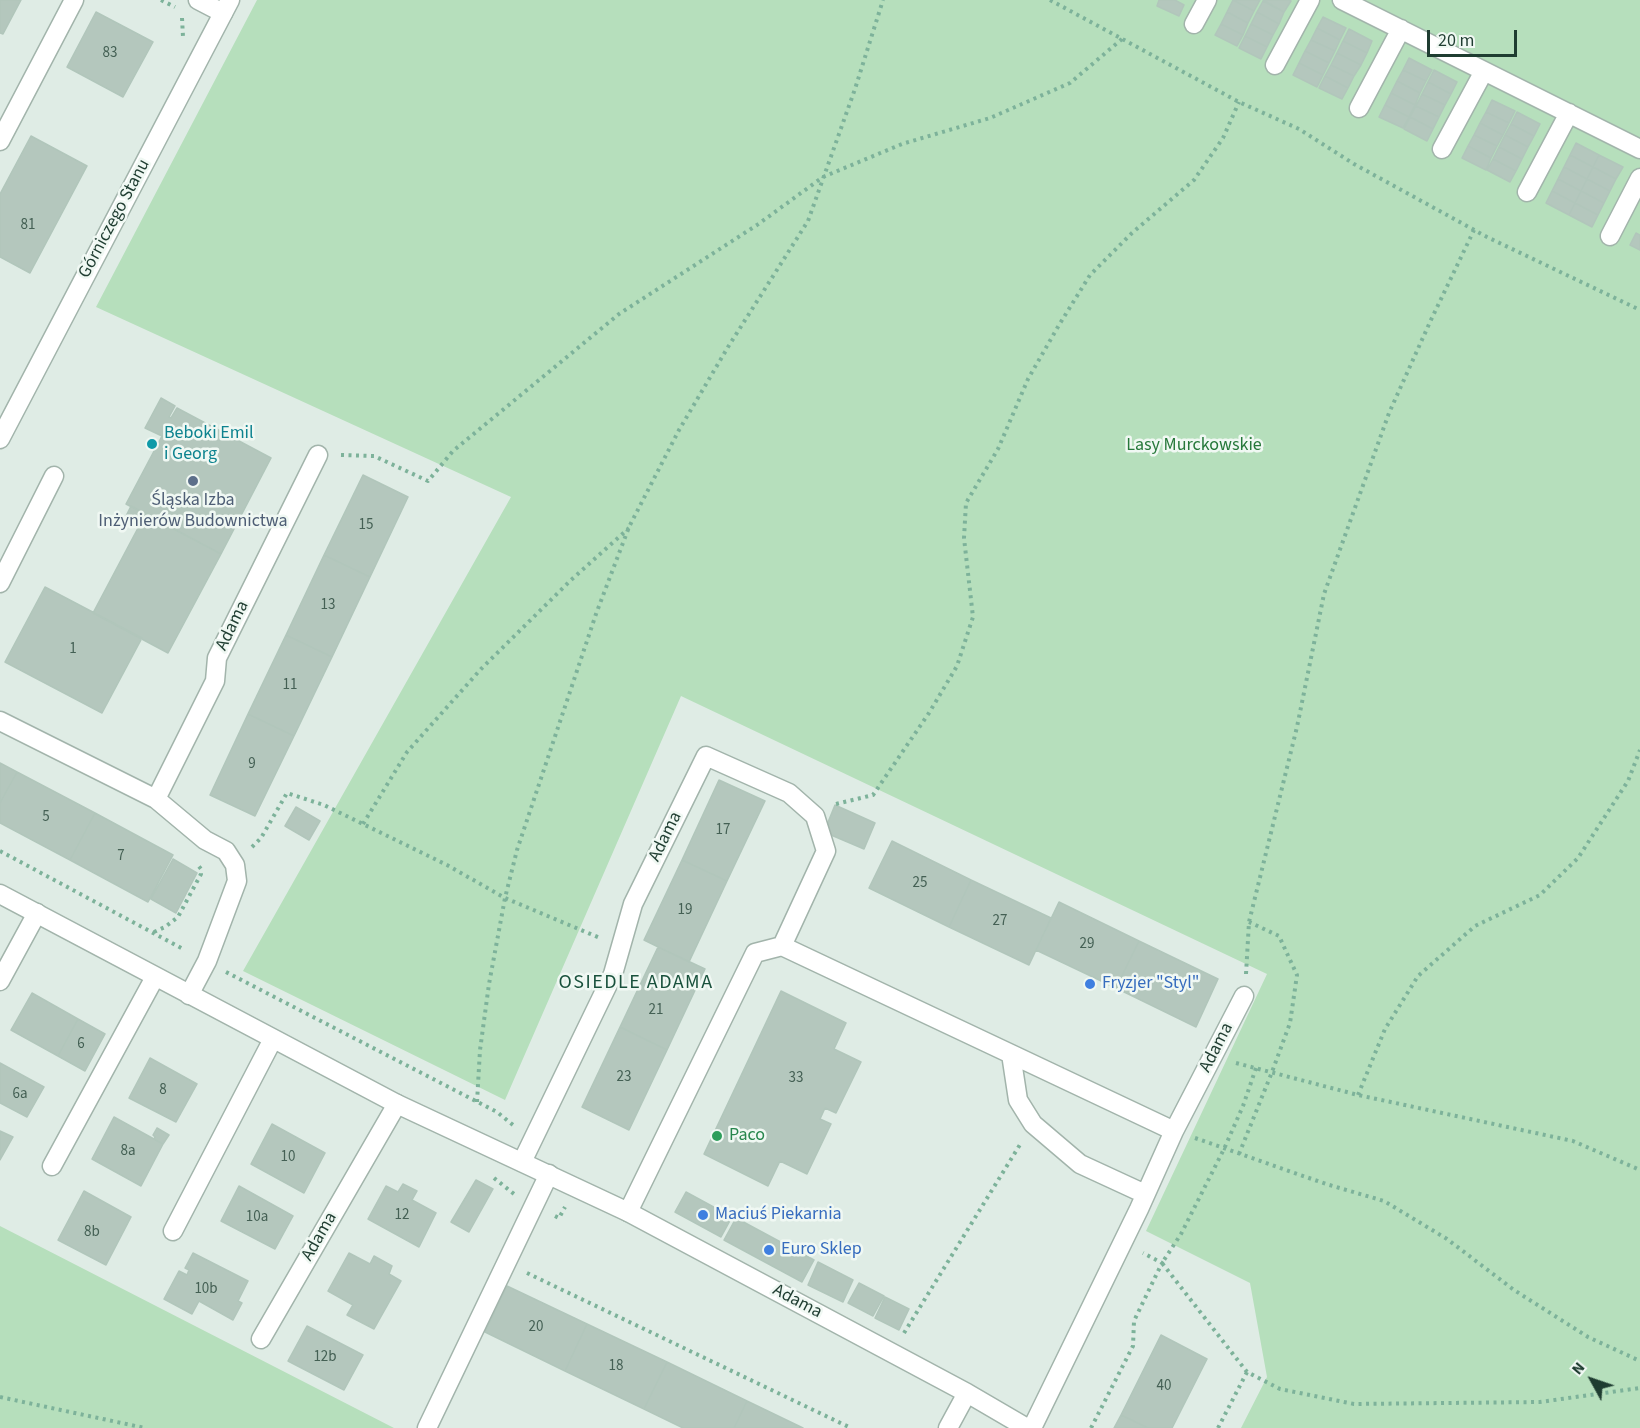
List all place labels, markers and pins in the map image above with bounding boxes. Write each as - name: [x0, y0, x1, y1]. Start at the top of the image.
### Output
- place label: Beboki Emil i Georg: [164, 423, 254, 466]
- marker: Beboki Emil i Georg: [145, 437, 159, 451]
- marker: Śląska Izba Inżynierów Budownictwa: [186, 474, 200, 488]
- place label: Śląska Izba Inżynierów Budownictwa: [98, 490, 288, 532]
- place label: Fryzjer "Styl": [1102, 973, 1200, 995]
- marker: Fryzjer "Styl": [1083, 977, 1097, 991]
- place label: Paco: [729, 1125, 765, 1147]
- marker: Paco: [710, 1129, 724, 1143]
- place label: Maciuś Piekarnia: [715, 1204, 842, 1226]
- marker: Maciuś Piekarnia: [696, 1208, 710, 1222]
- place label: Euro Sklep: [781, 1239, 862, 1261]
- marker: Euro Sklep: [762, 1243, 776, 1257]

